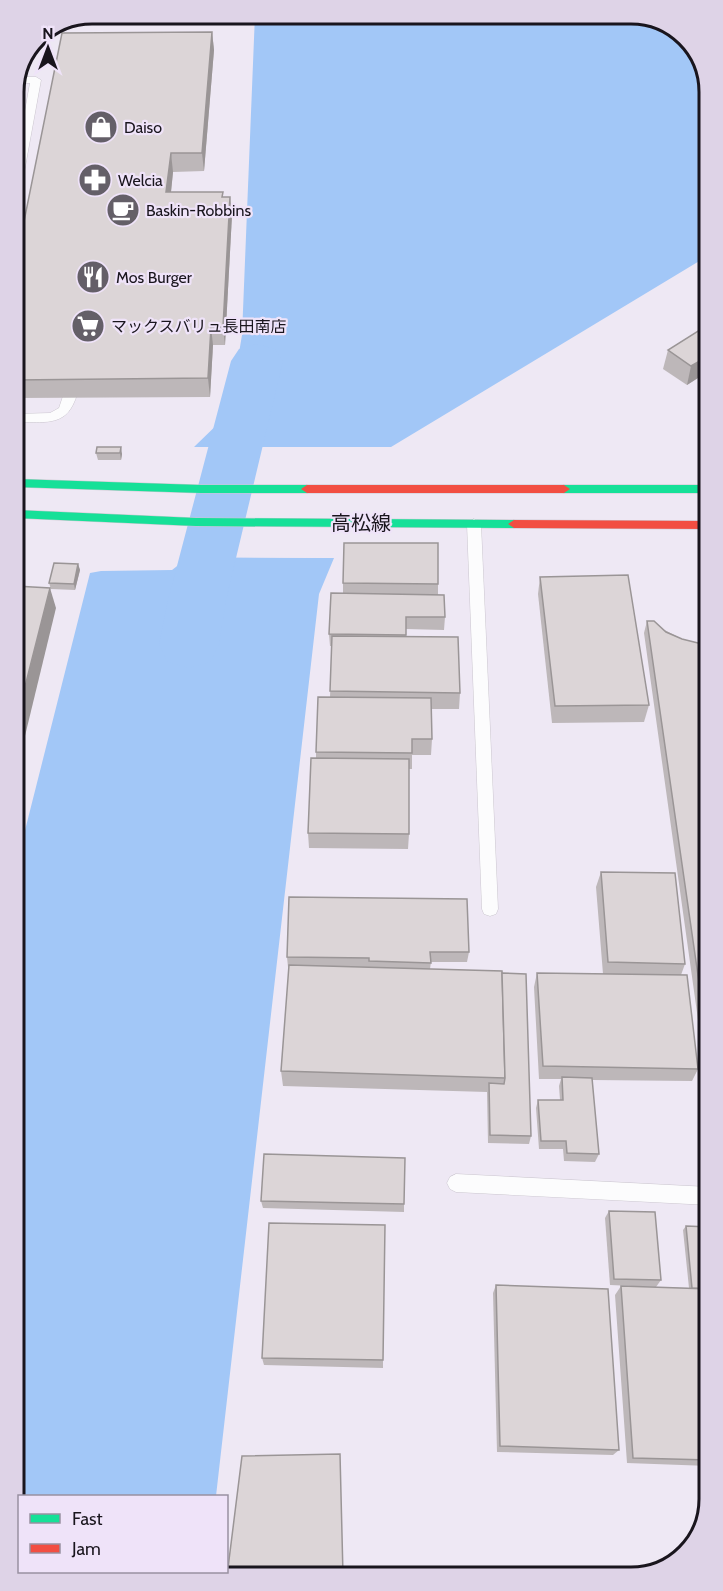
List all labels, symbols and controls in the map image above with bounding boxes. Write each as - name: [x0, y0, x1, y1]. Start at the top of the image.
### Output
- north arrow: [18, 18, 78, 78]
- text: N: [42, 24, 54, 43]
- shop icon: Daiso: [83, 109, 119, 145]
- place label: Daiso: [124, 118, 162, 137]
- pharmacy icon: Welcia: [77, 162, 113, 198]
- place label: Welcia: [118, 171, 163, 190]
- cafe icon: Baskin-Robbins: [105, 192, 141, 228]
- place label: Baskin-Robbins: [146, 201, 251, 220]
- restaurant icon: Mos Burger: [75, 259, 111, 295]
- place label: Mos Burger: [116, 268, 193, 287]
- supermarket icon: マックスバリュ長田南店: [70, 308, 106, 344]
- place label: マックスバリュ長田南店: [111, 317, 287, 336]
- street label: 高松線: [331, 511, 391, 535]
- legend: [18, 1495, 228, 1573]
- text: Fast: [72, 1508, 103, 1530]
- text: Jam: [71, 1538, 101, 1560]

